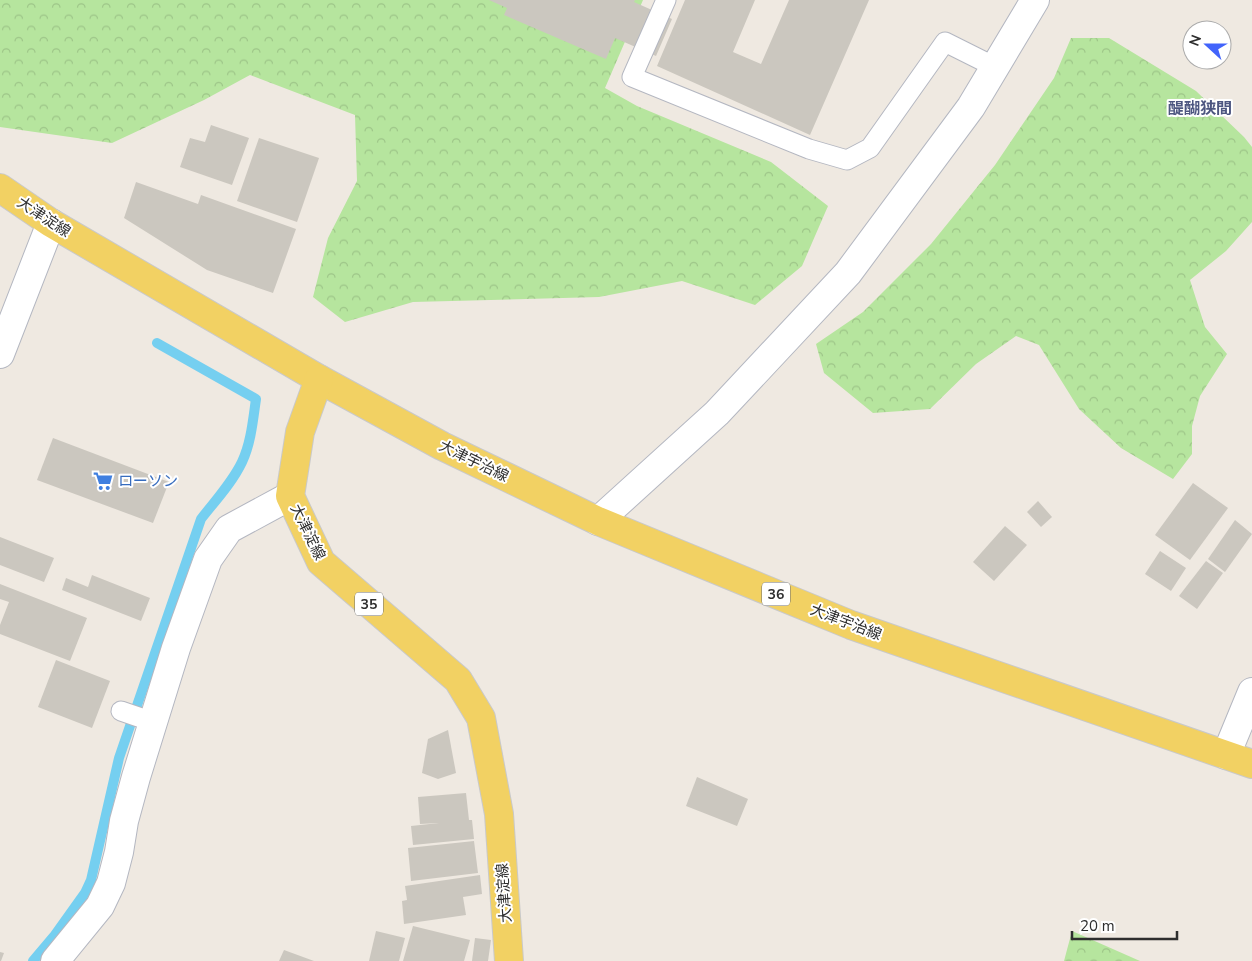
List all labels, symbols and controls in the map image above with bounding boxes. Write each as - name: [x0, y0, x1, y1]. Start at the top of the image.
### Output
- north arrow: [1182, 20, 1232, 70]
- text: N: [1185, 32, 1206, 49]
- district label: 醍醐狭間: [1168, 98, 1232, 120]
- street label: 大津淀線: [13, 192, 75, 242]
- street label: 大津宇治線: [436, 436, 512, 486]
- supermarket icon: ローソン: [92, 470, 114, 492]
- place label: ローソン: [118, 471, 178, 491]
- street label: 大津淀線: [286, 501, 330, 563]
- road number: 36: [762, 582, 790, 606]
- road number: 35: [355, 592, 383, 616]
- street label: 大津宇治線: [807, 599, 885, 645]
- street label: 大津淀線: [492, 862, 516, 924]
- scale bar: [1072, 908, 1177, 940]
- text: 20 m: [1080, 916, 1115, 936]

